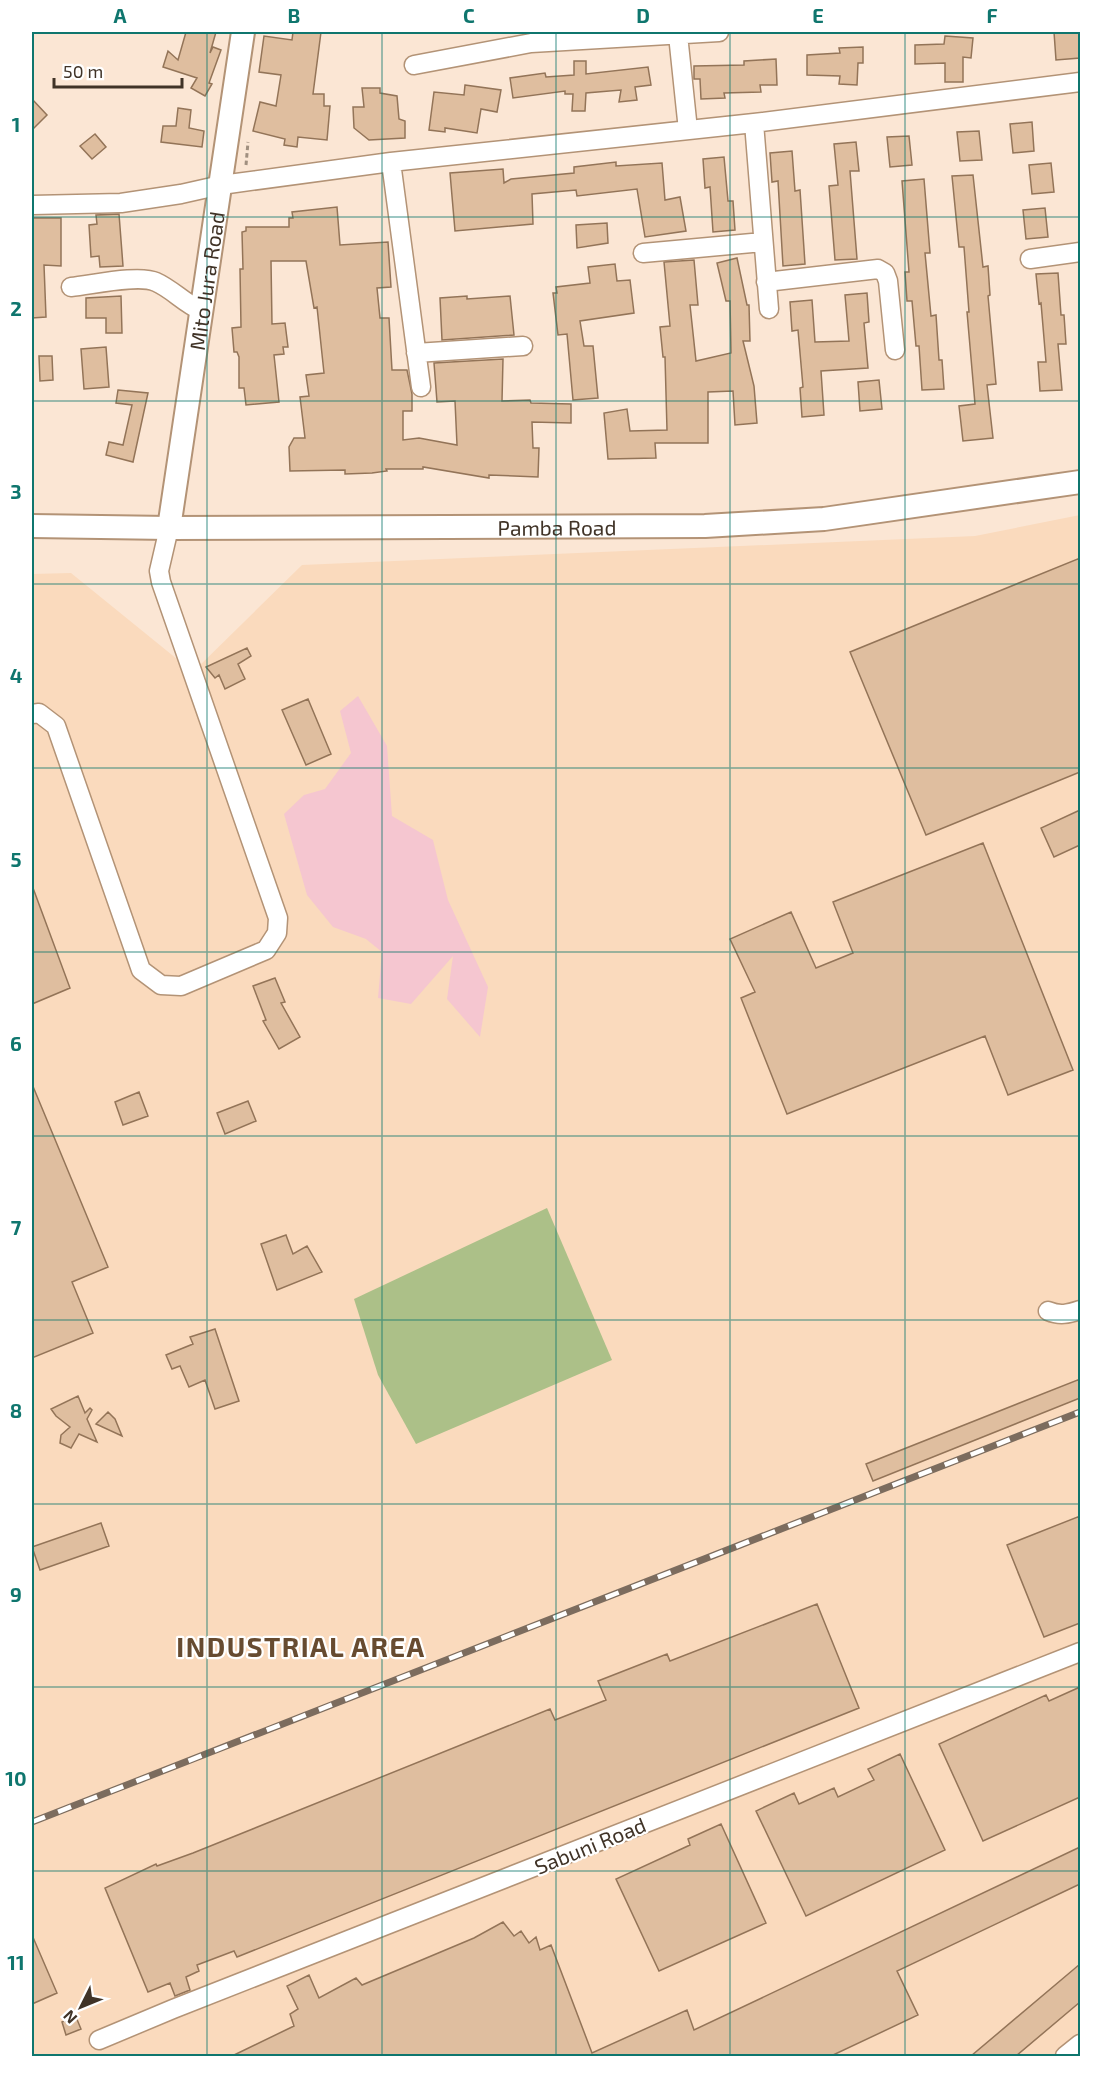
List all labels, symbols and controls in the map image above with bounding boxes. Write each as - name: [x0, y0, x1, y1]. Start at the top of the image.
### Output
- text: A: [113, 3, 127, 27]
- text: B: [288, 3, 300, 27]
- text: C: [463, 3, 475, 27]
- text: D: [636, 3, 650, 27]
- text: E: [812, 3, 824, 27]
- text: F: [986, 3, 998, 27]
- scale bar: [54, 51, 182, 89]
- text: 50 m: [63, 60, 103, 82]
- text: 1: [12, 112, 20, 136]
- street label: Mito Jura Road: [183, 210, 229, 352]
- text: 2: [10, 296, 22, 320]
- text: 3: [10, 479, 22, 503]
- street label: Pamba Road: [498, 514, 616, 539]
- text: 4: [10, 663, 23, 687]
- text: 5: [10, 847, 22, 871]
- text: 6: [10, 1031, 22, 1055]
- text: 7: [11, 1215, 22, 1239]
- text: 8: [10, 1398, 22, 1422]
- text: 9: [10, 1582, 22, 1606]
- district label: INDUSTRIAL AREA: [176, 1630, 426, 1662]
- text: 10: [5, 1766, 27, 1790]
- street label: Sabuni Road: [531, 1811, 649, 1879]
- text: 11: [7, 1950, 25, 1974]
- north arrow: [51, 1977, 111, 2037]
- text: N: [59, 2007, 81, 2028]

